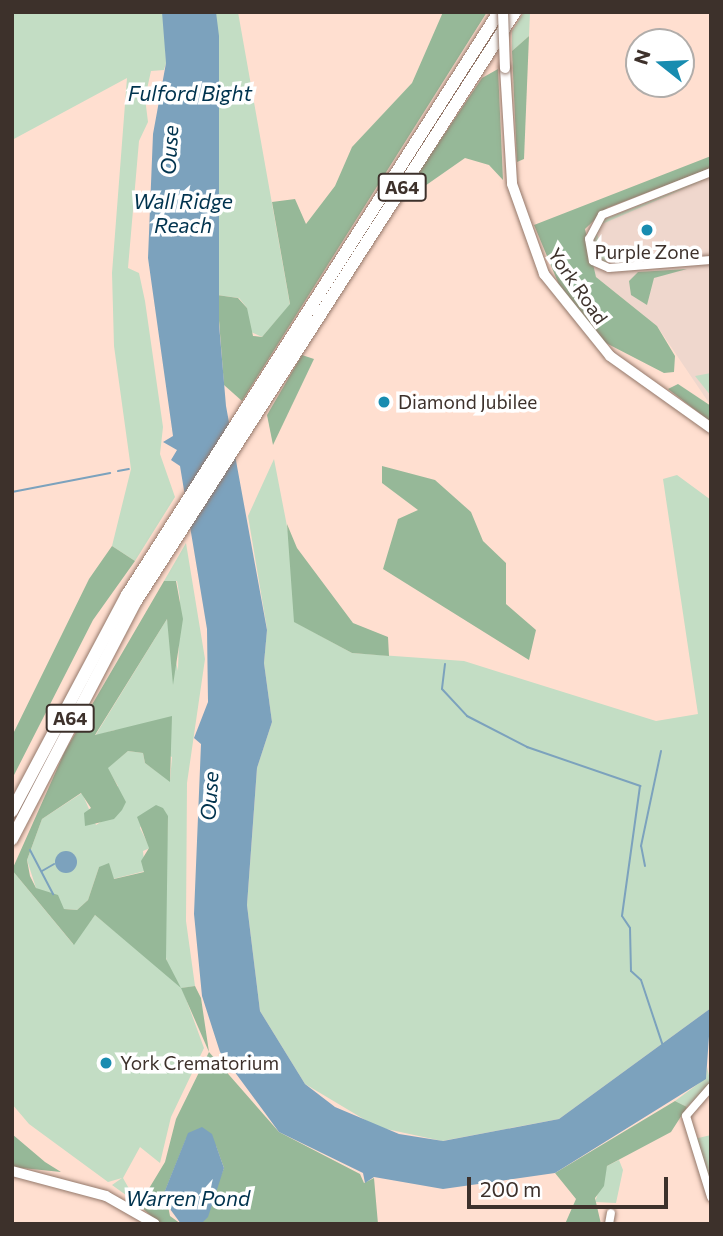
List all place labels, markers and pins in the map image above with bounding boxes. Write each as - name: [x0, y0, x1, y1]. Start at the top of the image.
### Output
- marker: Purple Zone: [639, 222, 655, 238]
- place label: Purple Zone: [595, 241, 699, 263]
- place label: Diamond Jubilee: [398, 391, 537, 413]
- marker: Diamond Jubilee: [376, 394, 392, 410]
- place label: York Crematorium: [120, 1052, 279, 1074]
- marker: York Crematorium: [98, 1055, 114, 1071]

